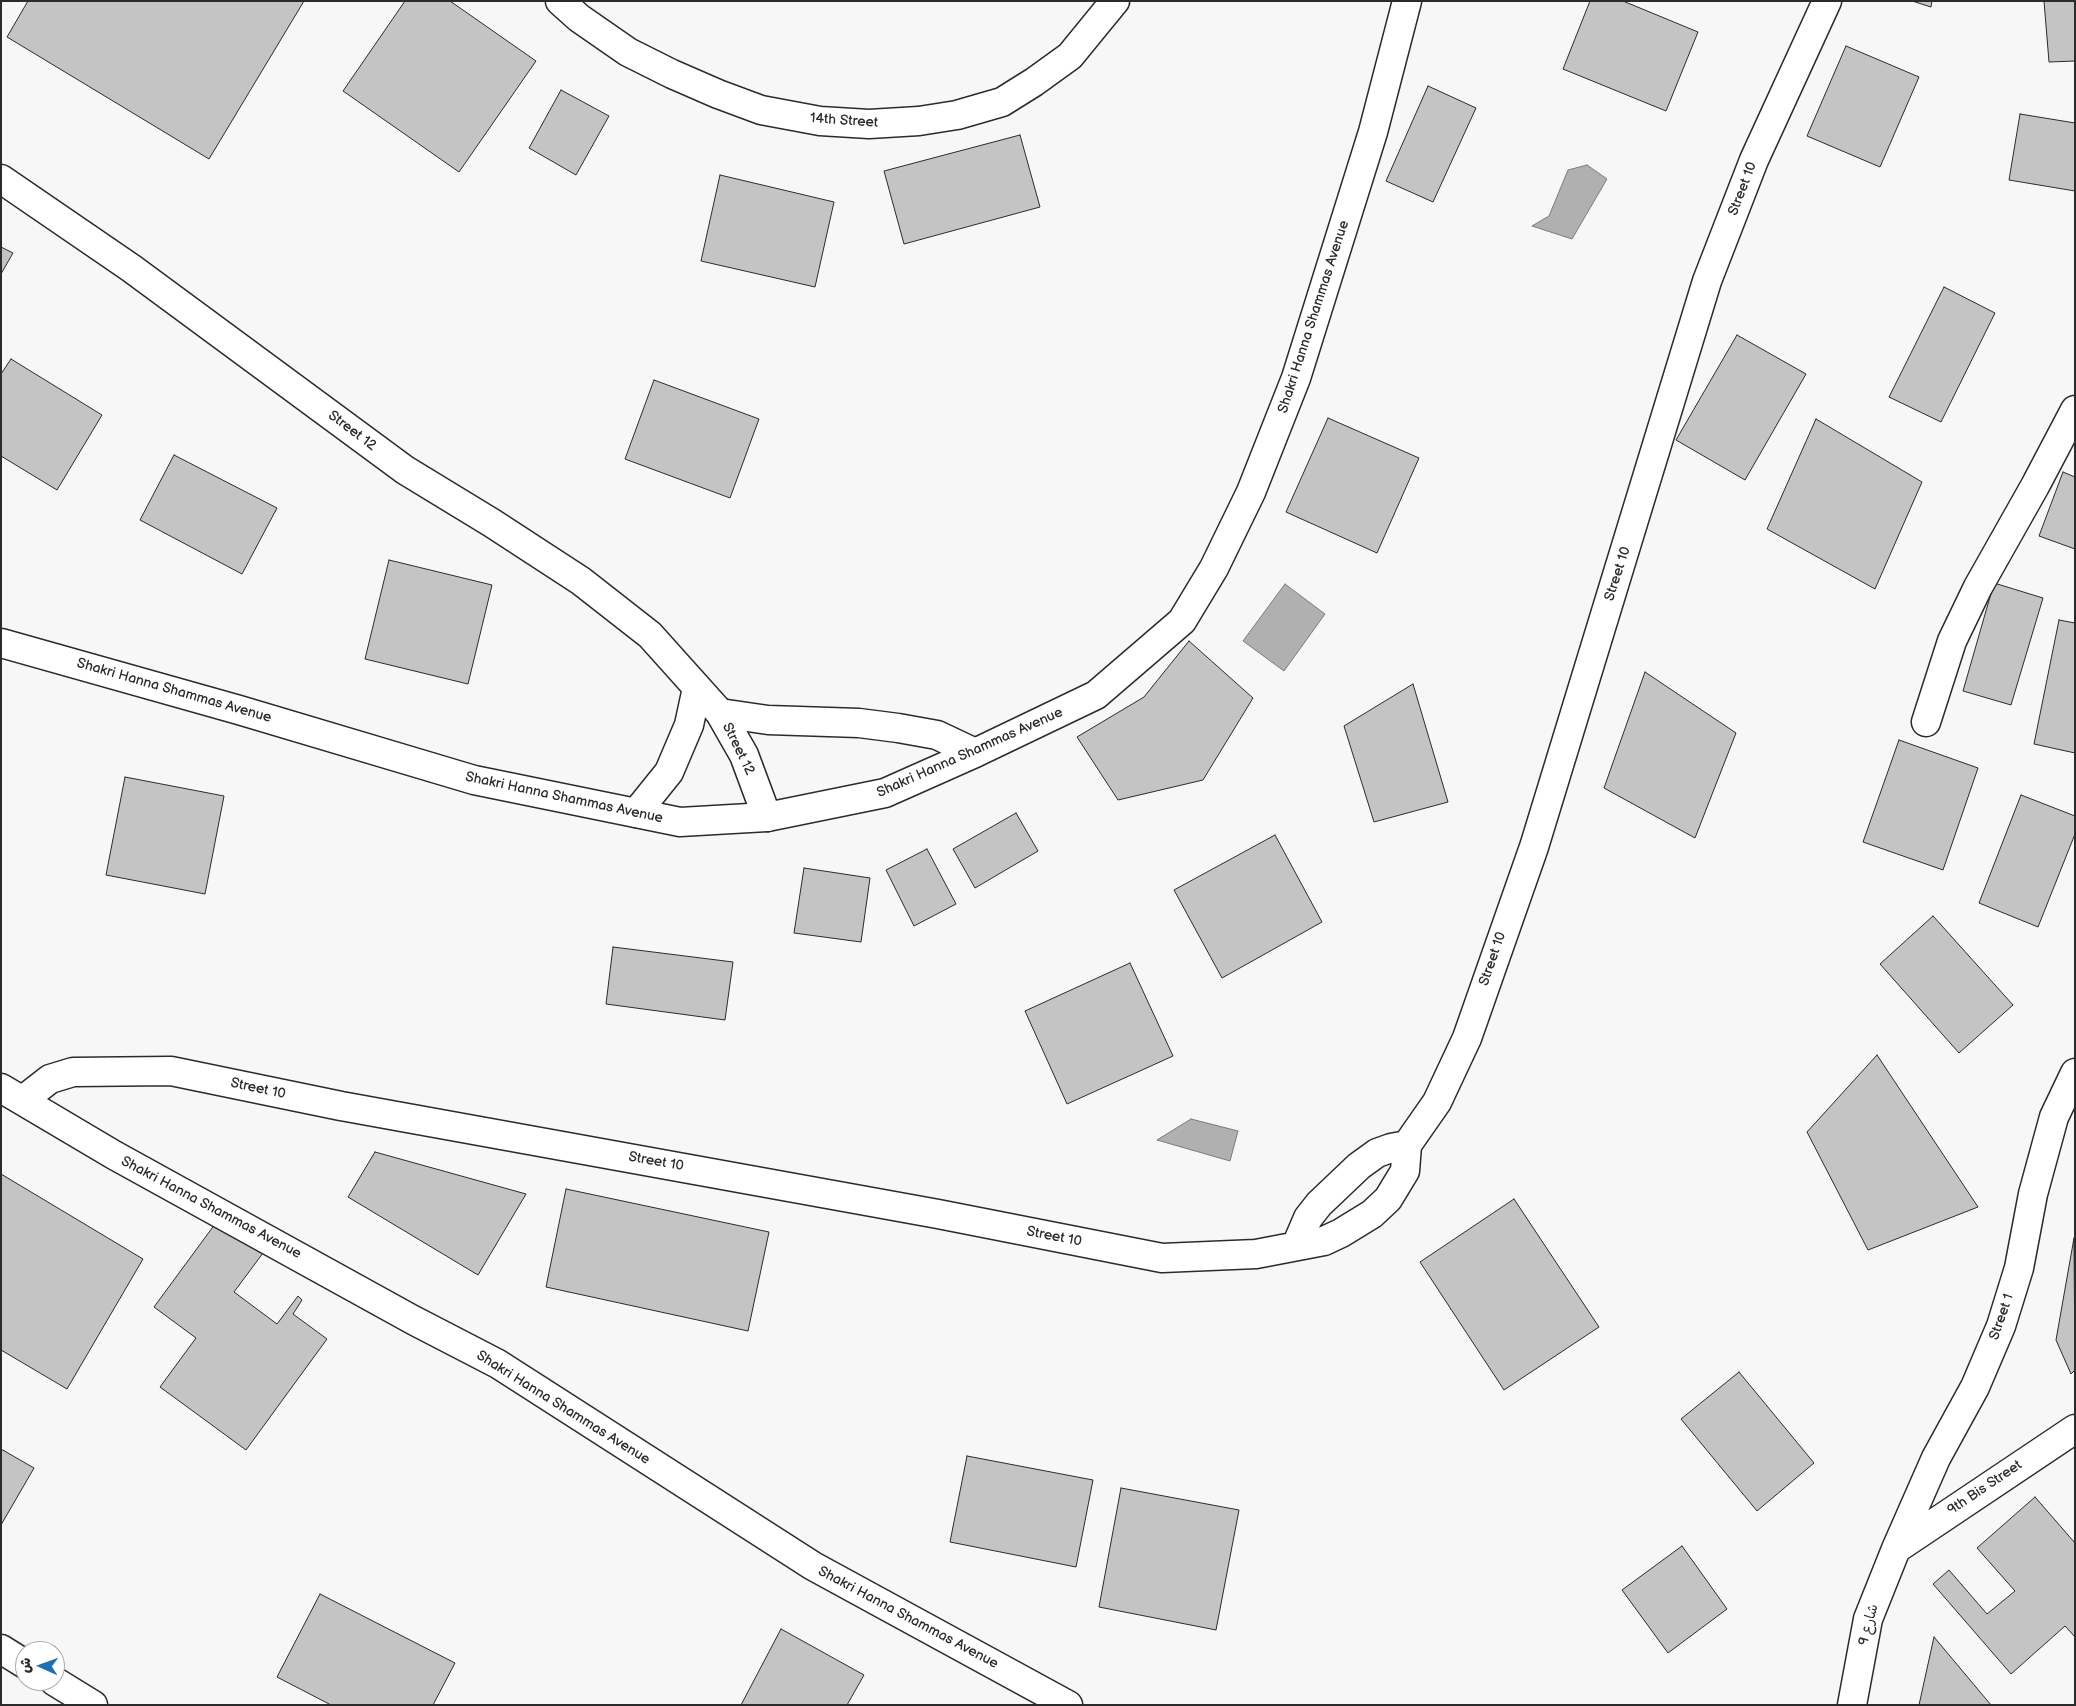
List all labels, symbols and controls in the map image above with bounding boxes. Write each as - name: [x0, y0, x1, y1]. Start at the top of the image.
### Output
- street label: 14th Street: [809, 110, 879, 132]
- street label: Street 10: [1725, 160, 1761, 218]
- street label: Shakri Hanna Shammas Avenue: [1275, 219, 1353, 415]
- street label: Street 12: [325, 407, 379, 455]
- street label: Street 10: [1601, 545, 1635, 603]
- street label: Shakri Hanna Shammas Avenue: [75, 655, 273, 727]
- street label: Shakri Hanna Shammas Avenue: [874, 704, 1066, 802]
- street label: Street 12: [718, 720, 758, 778]
- street label: Shakri Hanna Shammas Avenue: [464, 769, 664, 827]
- street label: Street 10: [1476, 930, 1510, 988]
- street label: Street 10: [229, 1075, 287, 1103]
- street label: Street 10: [627, 1149, 685, 1175]
- street label: Shakri Hanna Shammas Avenue: [118, 1153, 304, 1263]
- street label: Street 10: [1025, 1223, 1083, 1251]
- street label: Street 1: [1986, 1292, 2018, 1342]
- street label: Shakri Hanna Shammas Avenue: [473, 1347, 653, 1469]
- street label: 9th Bis Street: [1945, 1457, 2025, 1519]
- street label: Shakri Hanna Shammas Avenue: [815, 1563, 1001, 1673]
- street label: شارع 9: [1855, 1602, 1883, 1648]
- north arrow: [15, 1641, 65, 1691]
- text: ش: [17, 1657, 34, 1673]

